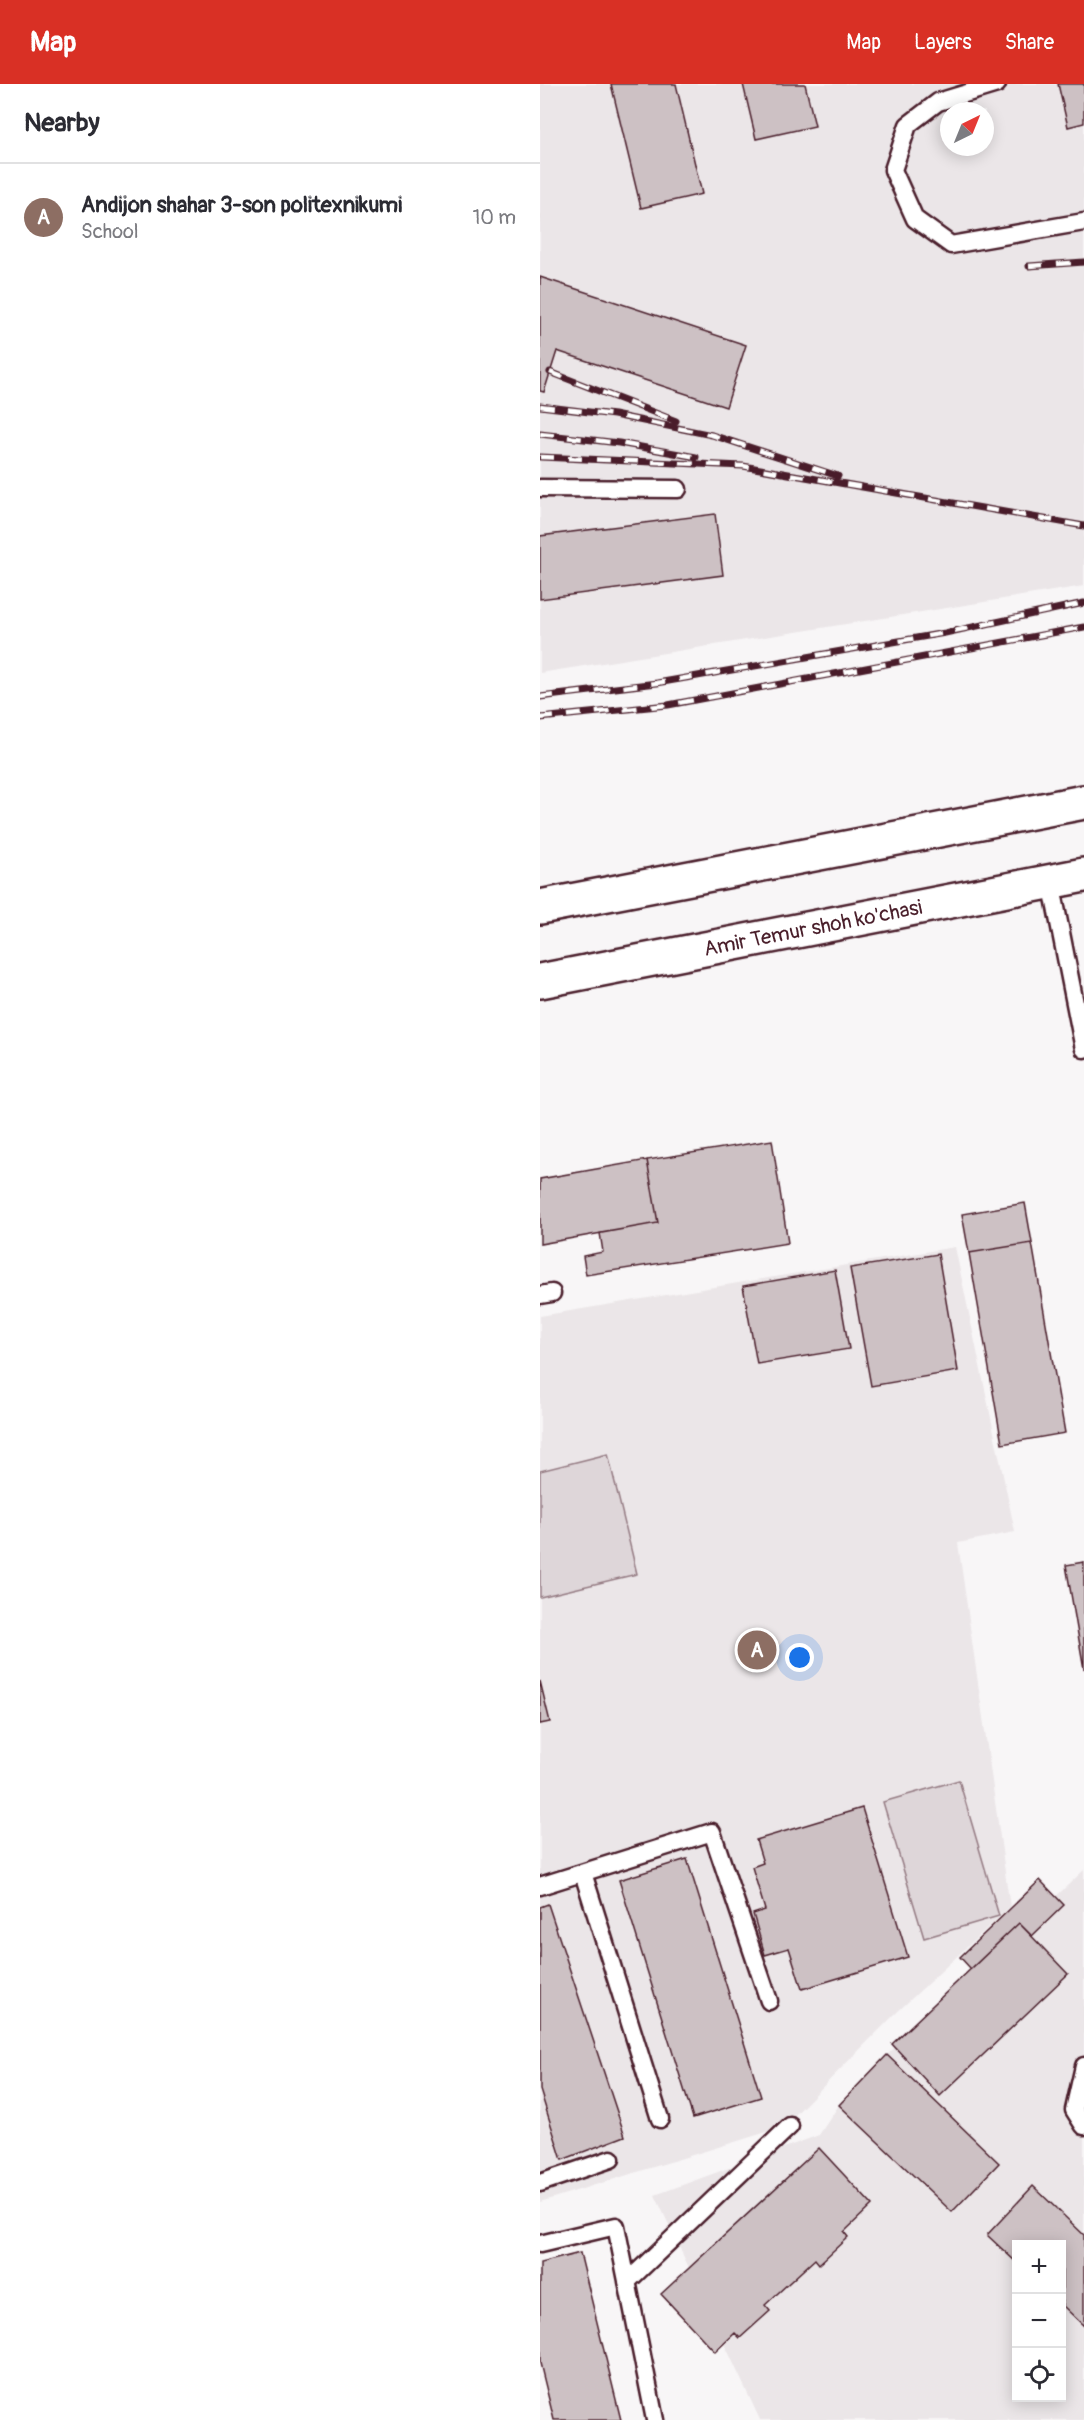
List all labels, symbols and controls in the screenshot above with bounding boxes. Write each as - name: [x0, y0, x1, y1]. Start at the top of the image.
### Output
- text: Map: [30, 25, 76, 60]
- text: Map: [846, 29, 881, 56]
- text: Layers: [914, 29, 972, 56]
- text: Share: [1005, 29, 1054, 56]
- north arrow: [940, 102, 994, 156]
- text: Nearby: [24, 107, 100, 139]
- text: Andijon shahar 3-son politexnikumi: [81, 191, 402, 219]
- text: A: [37, 205, 50, 230]
- text: 10 m: [472, 205, 516, 230]
- text: School: [81, 219, 138, 244]
- street label: Amir Temur shoh ko'chasi: [701, 894, 925, 963]
- pin: A: [738, 1628, 776, 1672]
- your location: [785, 1643, 814, 1672]
- map controls: [1012, 2240, 1066, 2402]
- button: +: [1012, 2240, 1066, 2294]
- button: −: [1012, 2294, 1066, 2348]
- button: locate: [1012, 2348, 1066, 2402]

